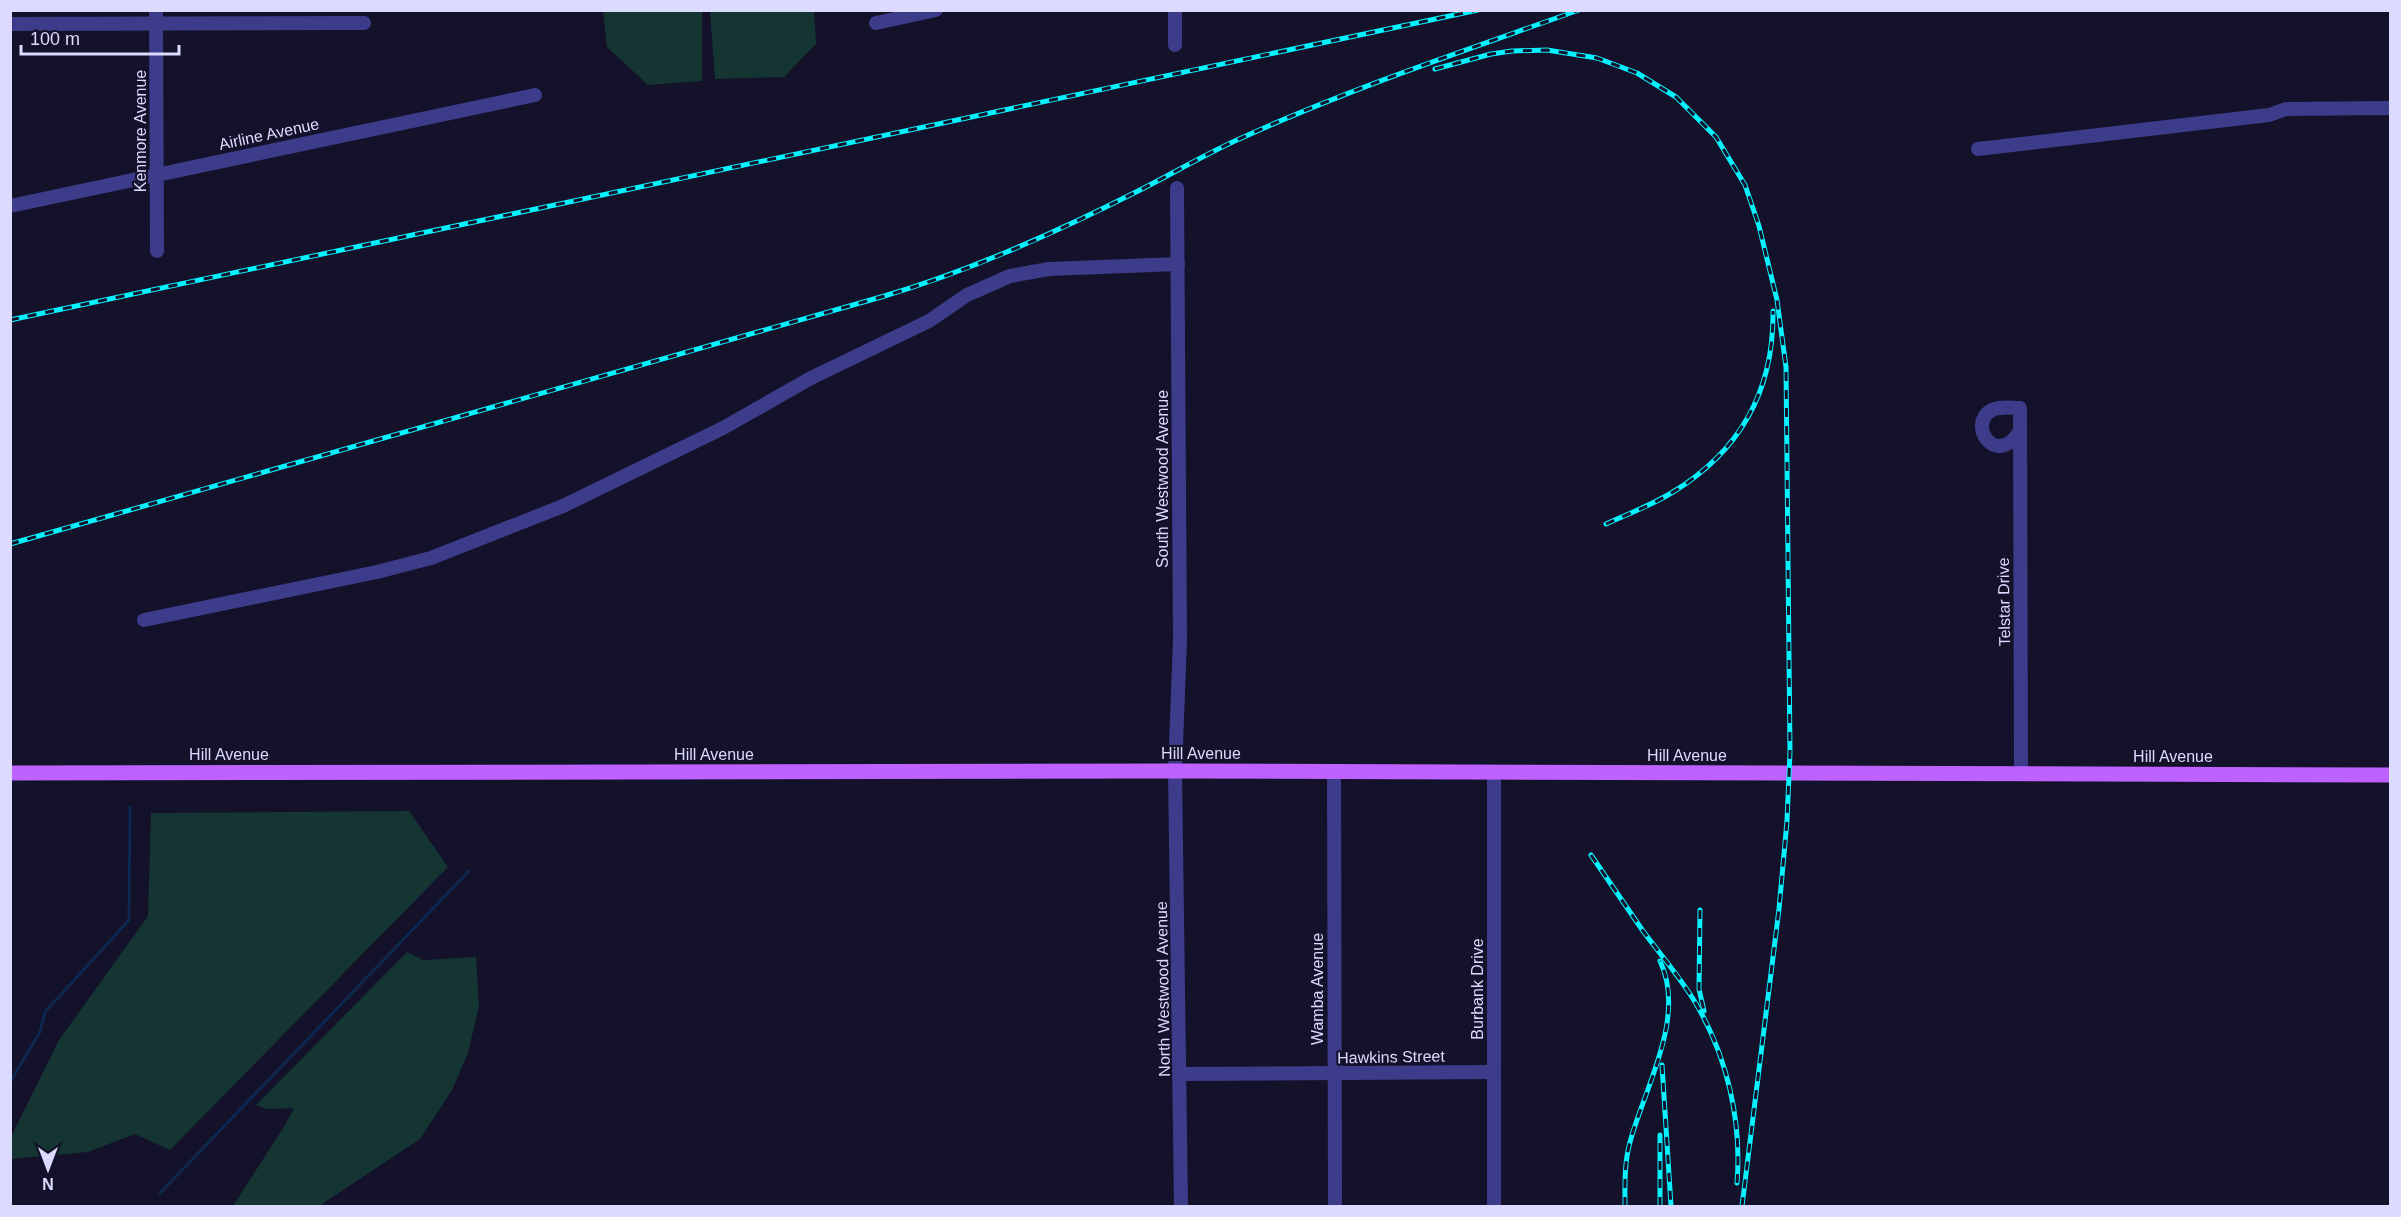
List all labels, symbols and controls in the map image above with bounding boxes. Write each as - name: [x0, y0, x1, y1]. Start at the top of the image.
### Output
- scale bar: [21, 18, 178, 56]
- text: 100 m: [30, 29, 80, 49]
- street label: Kenmore Avenue: [132, 70, 149, 192]
- street label: Airline Avenue: [217, 115, 321, 153]
- street label: South Westwood Avenue: [1154, 390, 1171, 568]
- street label: Telstar Drive: [1995, 557, 2013, 647]
- street label: Hill Avenue: [1161, 745, 1241, 762]
- street label: Hill Avenue: [189, 746, 269, 763]
- street label: Hill Avenue: [674, 746, 754, 763]
- street label: Hill Avenue: [1647, 747, 1727, 764]
- street label: Hill Avenue: [2133, 748, 2213, 765]
- street label: North Westwood Avenue: [1153, 901, 1173, 1077]
- street label: Wamba Avenue: [1309, 933, 1326, 1045]
- street label: Burbank Drive: [1469, 938, 1486, 1040]
- street label: Hawkins Street: [1337, 1048, 1445, 1066]
- north arrow: [18, 1139, 78, 1199]
- text: N: [42, 1175, 54, 1192]

